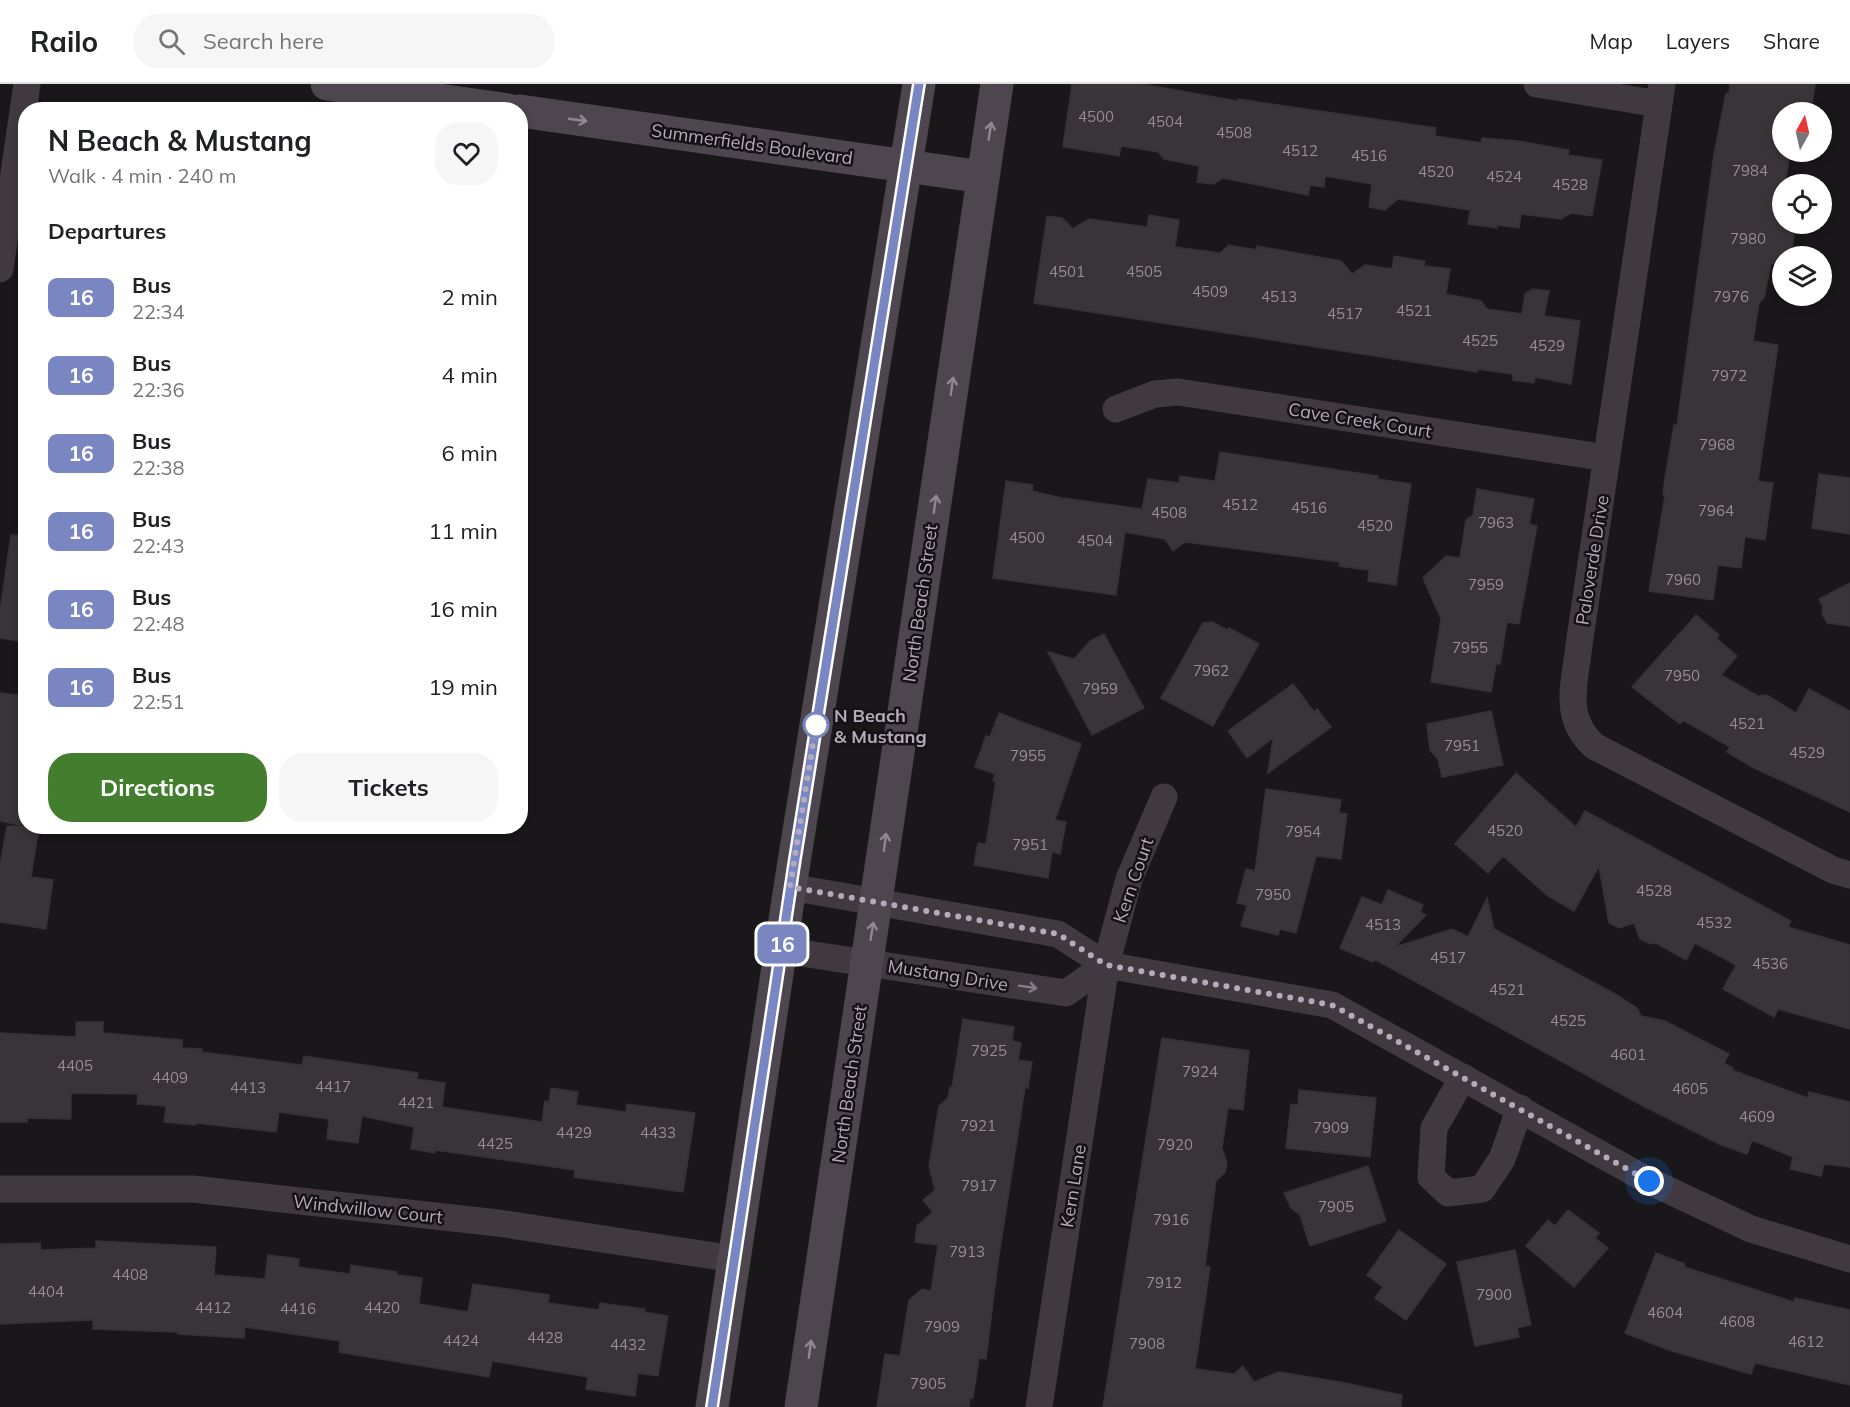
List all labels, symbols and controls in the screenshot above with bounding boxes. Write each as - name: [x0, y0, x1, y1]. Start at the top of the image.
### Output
- search box: [134, 14, 554, 68]
- text: Railo: [30, 24, 98, 59]
- icon: search: [155, 25, 188, 58]
- text: Search here: [203, 27, 324, 55]
- text: Map: [1590, 28, 1633, 54]
- text: Layers: [1666, 28, 1730, 54]
- text: Share: [1763, 28, 1820, 54]
- north arrow: [1772, 102, 1832, 162]
- map controls: [1772, 102, 1832, 306]
- house number: 4500: [1078, 107, 1114, 126]
- house number: 4504: [1147, 112, 1183, 131]
- one-way arrow: [568, 114, 588, 125]
- street label: Summerfields Boulevard: [650, 118, 854, 170]
- button: heart: [435, 122, 498, 185]
- one-way arrow: [984, 122, 995, 142]
- text: N Beach & Mustang: [48, 123, 312, 158]
- house number: 4508: [1216, 123, 1252, 142]
- house number: 4512: [1282, 141, 1318, 160]
- house number: 4516: [1351, 146, 1387, 165]
- house number: 7984: [1732, 161, 1768, 180]
- house number: 4520: [1418, 162, 1454, 181]
- text: Walk · 4 min · 240 m: [48, 163, 236, 188]
- house number: 4524: [1486, 167, 1522, 186]
- button: locate: [1772, 174, 1832, 234]
- house number: 4528: [1552, 175, 1588, 194]
- text: Departures: [48, 217, 166, 245]
- house number: 7980: [1730, 229, 1766, 248]
- button: layers: [1772, 246, 1832, 306]
- house number: 4501: [1049, 262, 1085, 281]
- house number: 4505: [1126, 262, 1162, 281]
- text: Bus: [132, 271, 171, 299]
- house number: 4509: [1192, 282, 1228, 301]
- text: 2 min: [442, 283, 498, 311]
- text: 16: [68, 284, 94, 310]
- house number: 4513: [1261, 287, 1297, 306]
- house number: 7976: [1713, 287, 1749, 306]
- text: 22:34: [132, 299, 185, 324]
- house number: 4521: [1396, 301, 1432, 320]
- house number: 4517: [1327, 304, 1363, 323]
- house number: 4525: [1462, 331, 1498, 350]
- house number: 4529: [1529, 336, 1565, 355]
- text: Bus: [132, 349, 171, 377]
- text: 4 min: [442, 361, 498, 389]
- text: 16: [68, 362, 94, 388]
- house number: 7972: [1711, 366, 1747, 385]
- text: 22:36: [132, 377, 185, 402]
- one-way arrow: [947, 377, 958, 396]
- street label: Cave Creek Court: [1287, 397, 1433, 443]
- text: Bus: [132, 427, 171, 455]
- house number: 7968: [1699, 435, 1735, 454]
- text: 6 min: [442, 439, 498, 467]
- text: 16: [68, 440, 94, 466]
- text: 22:38: [132, 455, 185, 480]
- one-way arrow: [930, 494, 941, 514]
- street label: Paloverde Drive: [1570, 494, 1614, 626]
- house number: 4512: [1222, 495, 1258, 514]
- house number: 4516: [1291, 498, 1327, 517]
- house number: 7964: [1698, 501, 1734, 520]
- house number: 4508: [1151, 503, 1187, 522]
- text: Bus: [132, 505, 171, 533]
- house number: 7963: [1478, 513, 1514, 532]
- house number: 4520: [1357, 516, 1393, 535]
- text: 11 min: [428, 517, 498, 545]
- text: 16: [68, 518, 94, 544]
- street label: North Beach Street: [898, 523, 942, 683]
- house number: 4500: [1009, 528, 1045, 547]
- house number: 4504: [1077, 531, 1113, 550]
- text: 22:43: [132, 533, 185, 558]
- house number: 7960: [1665, 570, 1701, 589]
- house number: 7959: [1468, 575, 1504, 594]
- text: Bus: [132, 583, 171, 611]
- text: 16 min: [428, 595, 498, 623]
- text: 16: [68, 596, 94, 622]
- text: 22:48: [132, 611, 185, 636]
- house number: 7955: [1452, 638, 1488, 657]
- text: Bus: [132, 661, 171, 689]
- house number: 7962: [1193, 661, 1229, 680]
- house number: 7950: [1664, 666, 1700, 685]
- text: 19 min: [428, 673, 498, 701]
- text: 16: [68, 674, 94, 700]
- house number: 7959: [1082, 679, 1118, 698]
- text: 22:51: [132, 689, 185, 714]
- place label: N Beach & Mustang: [834, 704, 927, 748]
- marker: N Beach & Mustang: [803, 712, 829, 738]
- house number: 4521: [1729, 714, 1765, 733]
- house number: 7951: [1444, 736, 1480, 755]
- house number: 4529: [1789, 743, 1825, 762]
- house number: 7955: [1010, 746, 1046, 765]
- button: Directions: [48, 753, 267, 822]
- button: Tickets: [279, 753, 498, 822]
- house number: 4520: [1487, 821, 1523, 840]
- house number: 7954: [1285, 822, 1321, 841]
- one-way arrow: [879, 833, 890, 852]
- street label: Kern Court: [1108, 834, 1158, 926]
- house number: 7951: [1012, 835, 1048, 854]
- house number: 4528: [1636, 881, 1672, 900]
- house number: 7950: [1255, 885, 1291, 904]
- house number: 4532: [1696, 913, 1732, 932]
- house number: 4513: [1365, 915, 1401, 934]
- one-way arrow: [866, 922, 877, 942]
- line badge: 16: [755, 924, 809, 964]
- text: 16: [769, 931, 795, 957]
- house number: 4517: [1430, 948, 1466, 967]
- street label: Mustang Drive: [886, 954, 1010, 996]
- house number: 4536: [1752, 954, 1788, 973]
- house number: 4521: [1489, 980, 1525, 999]
- one-way arrow: [1018, 982, 1038, 993]
- street label: North Beach Street: [827, 1004, 871, 1164]
- house number: 4525: [1550, 1011, 1586, 1030]
- house number: 7925: [971, 1041, 1007, 1060]
- house number: 4601: [1610, 1045, 1646, 1064]
- house number: 4405: [57, 1056, 93, 1075]
- house number: 7924: [1182, 1062, 1218, 1081]
- house number: 4409: [152, 1068, 188, 1087]
- house number: 4417: [315, 1077, 351, 1096]
- house number: 4413: [230, 1078, 266, 1097]
- house number: 4605: [1672, 1079, 1708, 1098]
- house number: 4421: [398, 1093, 434, 1112]
- house number: 4609: [1739, 1107, 1775, 1126]
- house number: 7921: [960, 1116, 996, 1135]
- house number: 7909: [1313, 1118, 1349, 1137]
- house number: 4429: [556, 1123, 592, 1142]
- house number: 4433: [640, 1123, 676, 1142]
- house number: 4425: [477, 1134, 513, 1153]
- house number: 7920: [1157, 1135, 1193, 1154]
- street label: Kern Lane: [1055, 1143, 1091, 1229]
- your location: [1634, 1166, 1664, 1196]
- house number: 7917: [961, 1176, 997, 1195]
- street label: Windwillow Court: [292, 1190, 444, 1228]
- house number: 7905: [1318, 1197, 1354, 1216]
- house number: 7916: [1153, 1210, 1189, 1229]
- house number: 7913: [949, 1242, 985, 1261]
- house number: 4408: [112, 1265, 148, 1284]
- house number: 7912: [1146, 1273, 1182, 1292]
- house number: 4404: [28, 1282, 64, 1301]
- house number: 7900: [1476, 1285, 1512, 1304]
- house number: 4412: [195, 1298, 231, 1317]
- house number: 4420: [364, 1298, 400, 1317]
- house number: 4416: [280, 1299, 316, 1318]
- house number: 4604: [1647, 1303, 1683, 1322]
- house number: 4608: [1719, 1312, 1755, 1331]
- house number: 7909: [924, 1317, 960, 1336]
- house number: 4428: [527, 1328, 563, 1347]
- house number: 4424: [443, 1331, 479, 1350]
- house number: 4612: [1788, 1332, 1824, 1351]
- house number: 7908: [1129, 1334, 1165, 1353]
- house number: 4432: [610, 1335, 646, 1354]
- one-way arrow: [804, 1340, 815, 1360]
- house number: 7905: [910, 1374, 946, 1393]

